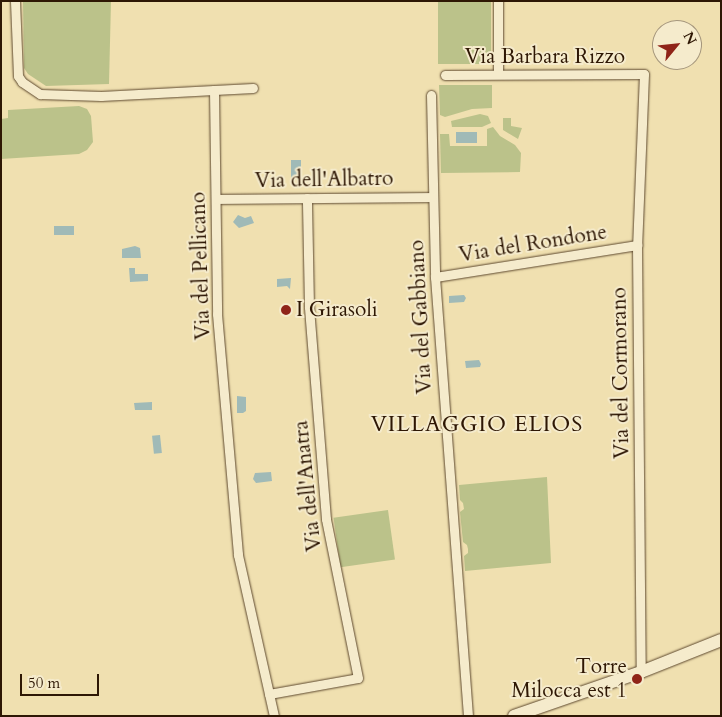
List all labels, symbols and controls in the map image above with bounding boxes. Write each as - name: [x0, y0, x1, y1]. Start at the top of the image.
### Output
- north arrow: [652, 20, 702, 70]
- text: N: [679, 28, 701, 48]
- street label: Via Barbara Rizzo: [465, 44, 625, 70]
- street label: Via dell'Albatro: [255, 166, 393, 194]
- street label: Via del Pellicano: [186, 191, 216, 341]
- street label: Via del Rondone: [457, 220, 609, 268]
- street label: Via del Gabbiano: [404, 239, 438, 395]
- street label: Via del Cormorano: [607, 287, 635, 459]
- place label: I Girasoli: [296, 297, 378, 323]
- marker: I Girasoli: [280, 304, 292, 316]
- district label: VILLAGGIO ELIOS: [369, 412, 585, 438]
- street label: Via dell'Anatra: [289, 419, 327, 553]
- place label: Torre Milocca est 1: [511, 654, 627, 704]
- scale bar: [22, 664, 101, 696]
- text: 50 m: [28, 673, 60, 693]
- marker: Torre Milocca est 1: [631, 673, 643, 685]

